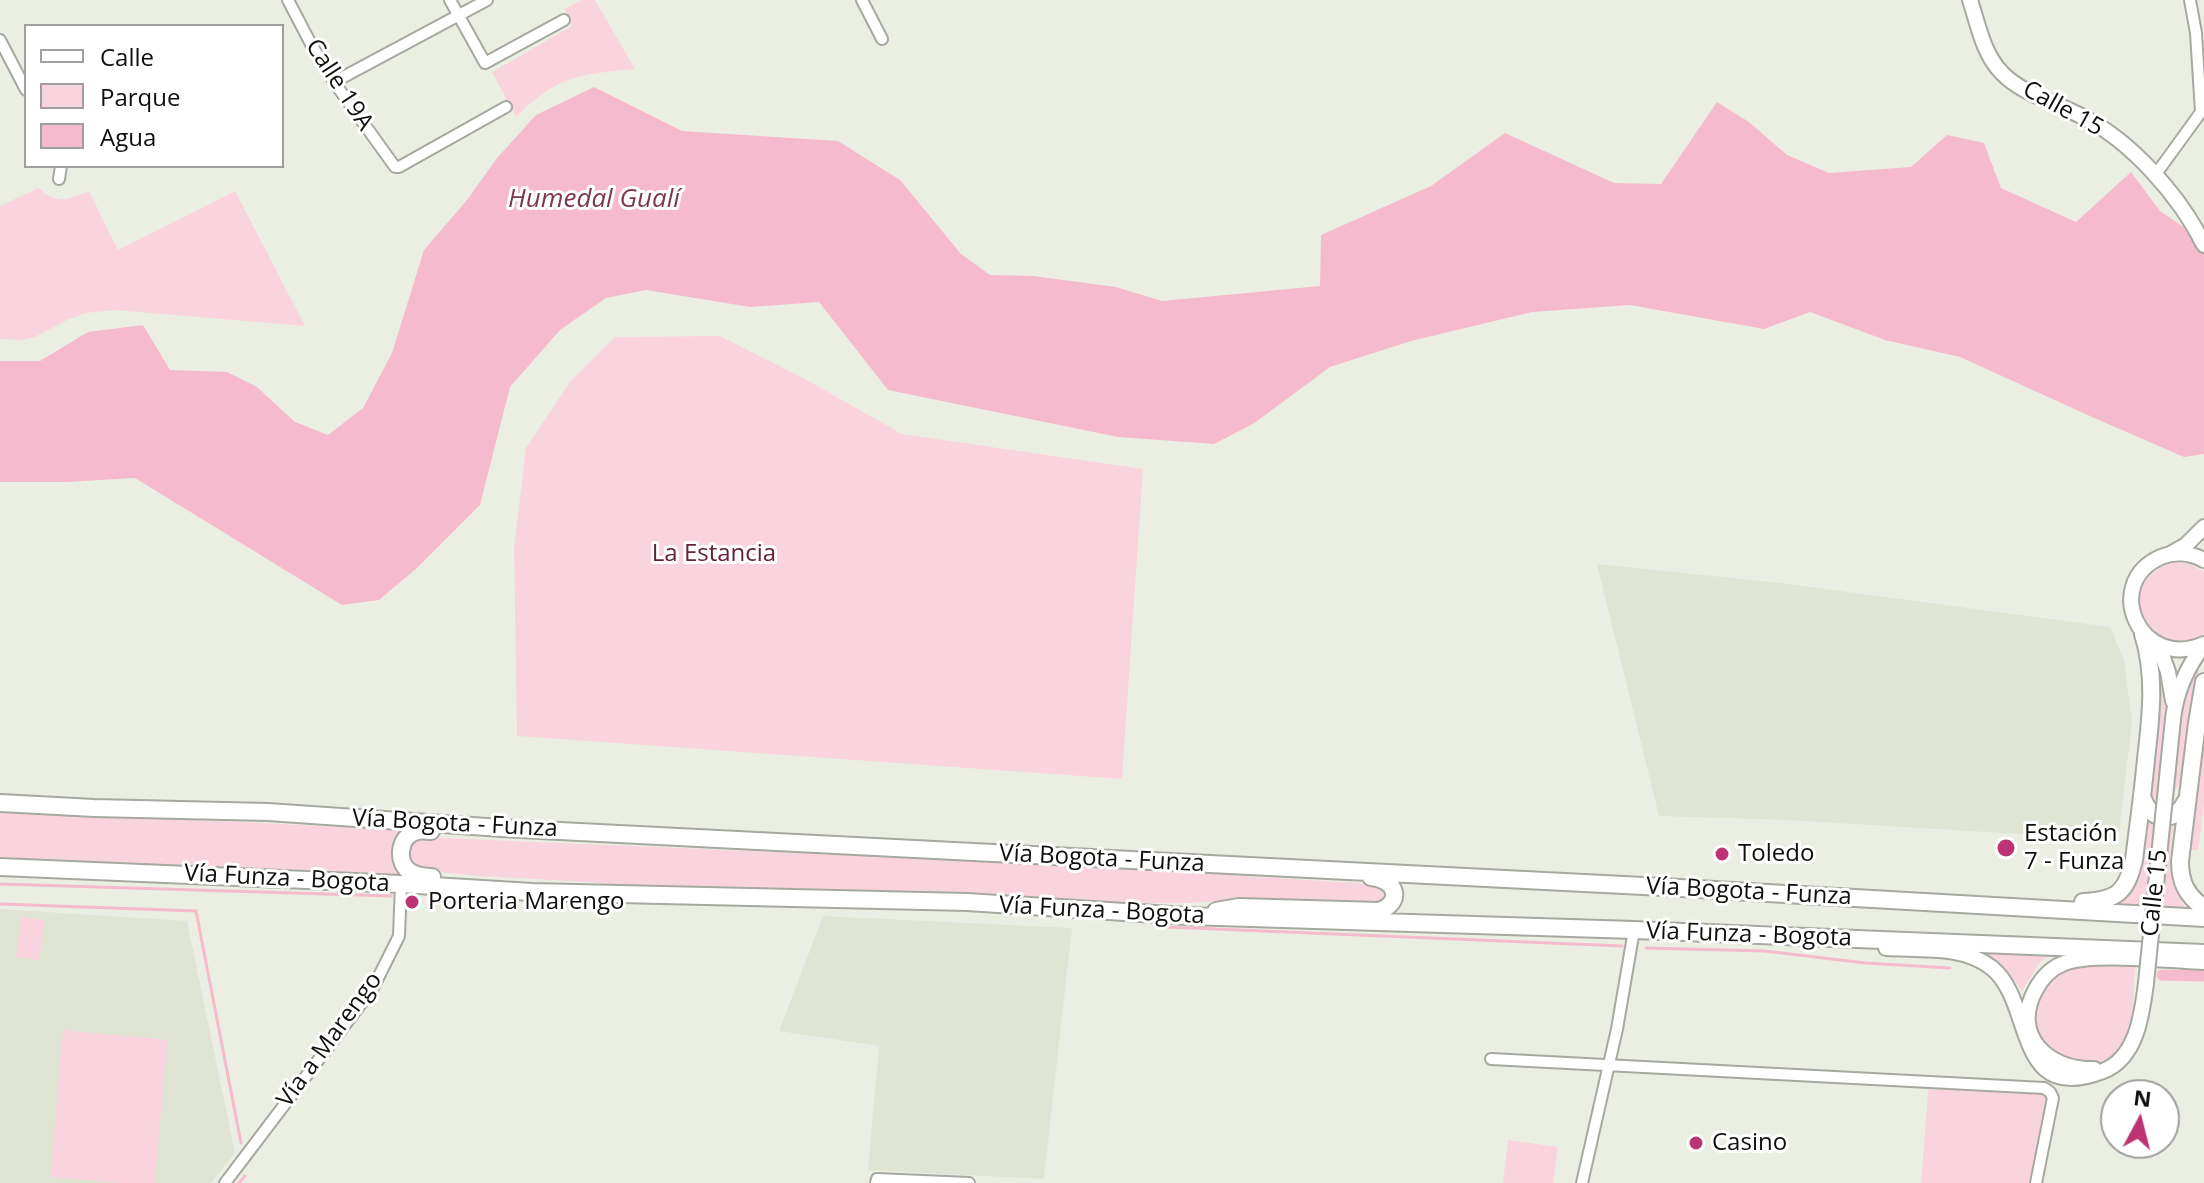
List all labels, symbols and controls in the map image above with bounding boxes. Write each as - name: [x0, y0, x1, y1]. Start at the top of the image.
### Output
- legend: [24, 24, 284, 168]
- street label: Calle 19A: [299, 34, 379, 136]
- text: Calle: [100, 40, 154, 73]
- street label: Calle 15: [2018, 75, 2108, 143]
- text: Parque: [100, 80, 180, 113]
- text: Agua: [100, 120, 156, 153]
- water label: Humedal Gualí: [508, 184, 680, 216]
- park label: La Estancia: [652, 540, 776, 568]
- street label: Vía Bogota - Funza: [351, 804, 559, 844]
- place label: Estación 7 - Funza: [2024, 820, 2124, 876]
- marker: Estación 7 - Funza: [1995, 837, 2017, 859]
- street label: Vía Bogota - Funza: [998, 839, 1206, 879]
- place label: Toledo: [1738, 840, 1814, 868]
- marker: Toledo: [1713, 845, 1731, 863]
- street label: Calle 15: [2136, 848, 2174, 938]
- street label: Vía Funza - Bogota: [183, 859, 391, 899]
- street label: Vía Bogota - Funza: [1645, 872, 1853, 912]
- place label: Porteria Marengo: [428, 888, 625, 916]
- street label: Vía Funza - Bogota: [998, 891, 1206, 931]
- marker: Porteria Marengo: [403, 893, 421, 911]
- street label: Vía Funza - Bogota: [1646, 917, 1852, 953]
- street label: Vía a Marengo: [271, 967, 389, 1113]
- north arrow: [2100, 1079, 2180, 1159]
- text: N: [2132, 1081, 2153, 1113]
- place label: Casino: [1712, 1129, 1787, 1157]
- marker: Casino: [1687, 1134, 1705, 1152]

